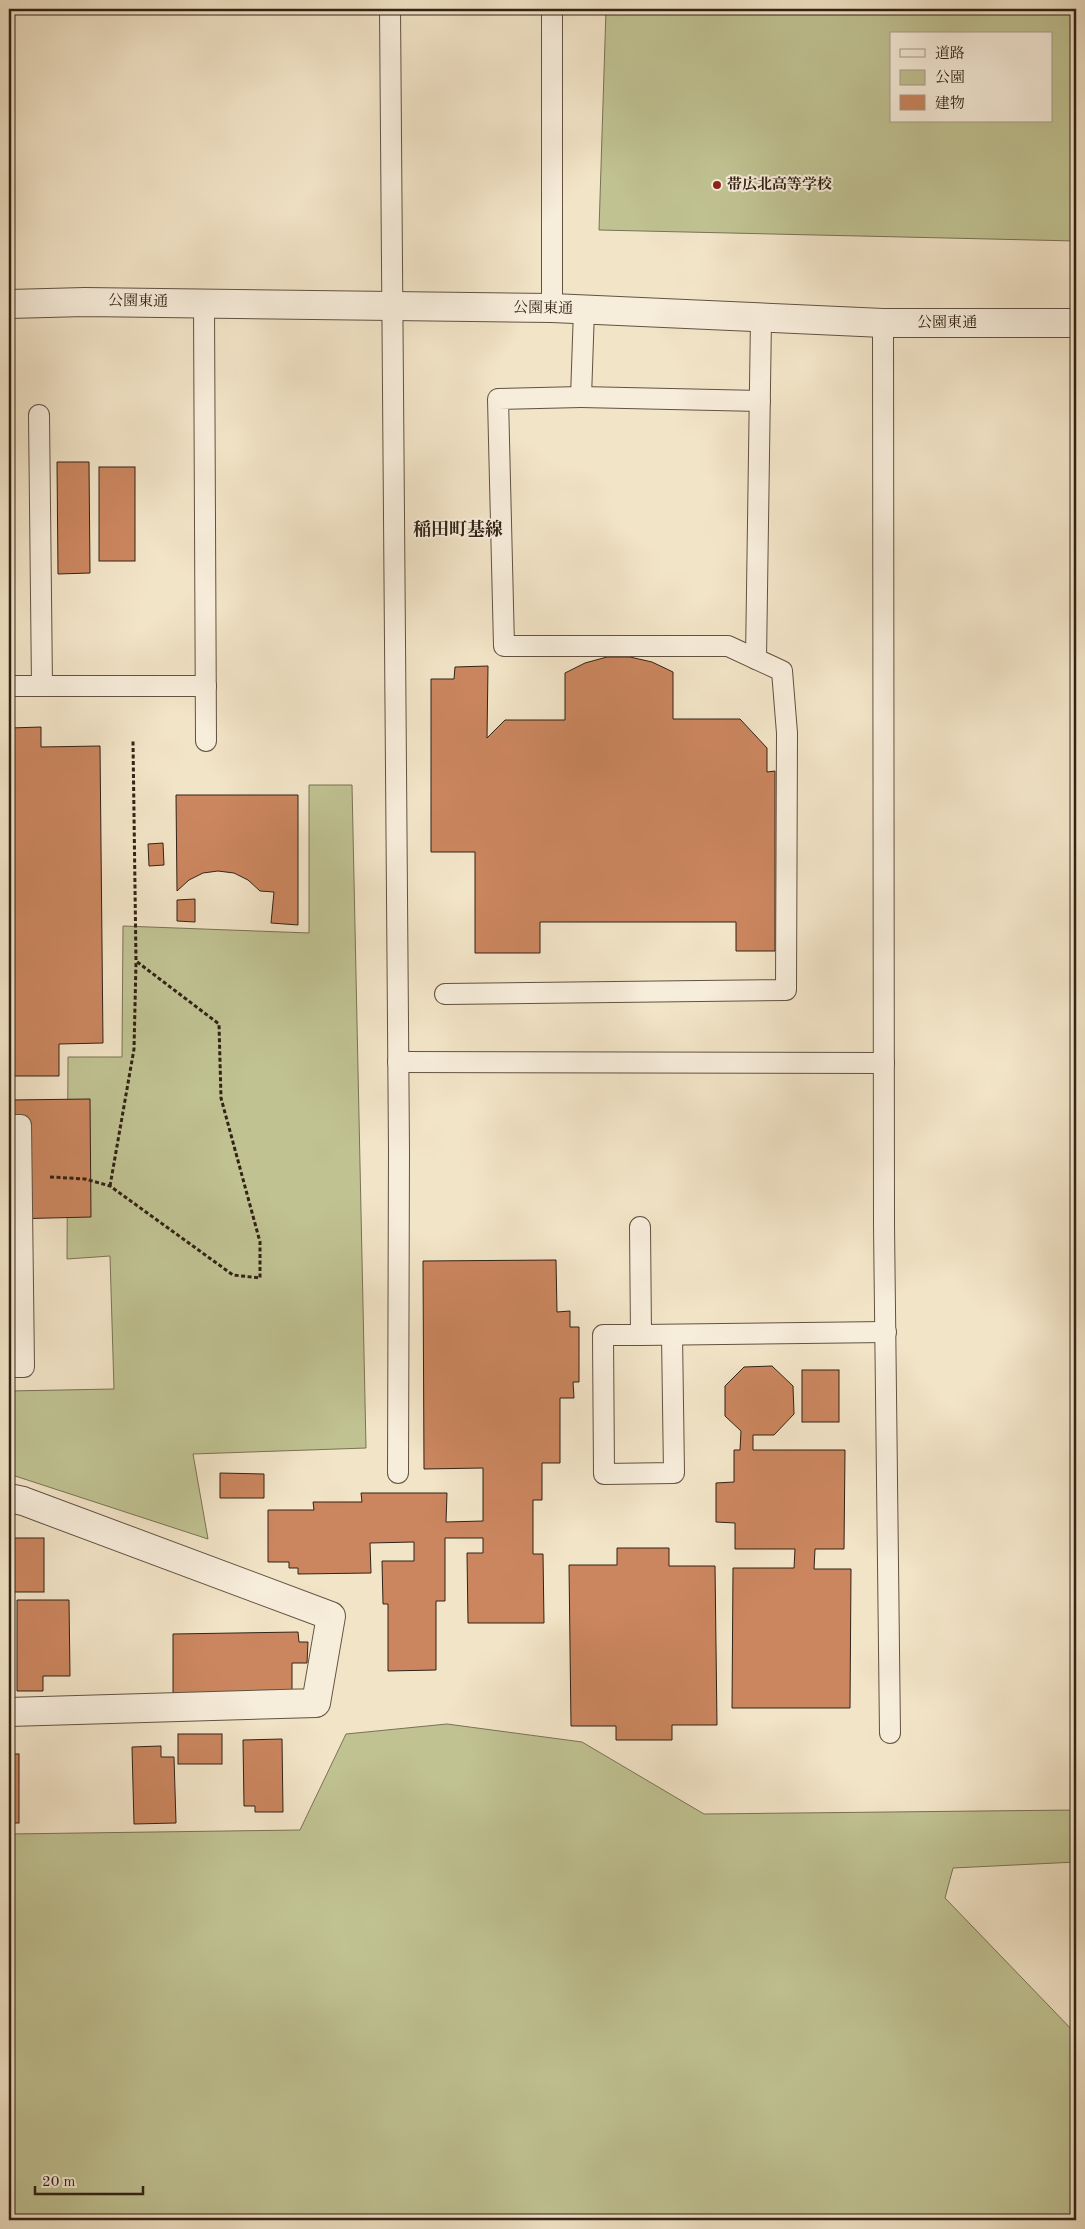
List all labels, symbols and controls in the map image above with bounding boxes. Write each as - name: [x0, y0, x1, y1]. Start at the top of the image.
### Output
- legend: [890, 32, 1052, 122]
- text: 道路: [935, 45, 965, 62]
- text: 公園: [935, 69, 965, 86]
- text: 建物: [935, 95, 965, 112]
- place label: 帯広北高等学校: [727, 176, 832, 193]
- marker: 帯広北高等学校: [711, 179, 723, 191]
- street label: 公園東通: [108, 292, 168, 310]
- street label: 公園東通: [513, 299, 573, 317]
- street label: 公園東通: [917, 314, 977, 331]
- district label: 稲田町基線: [413, 519, 503, 539]
- scale bar: [35, 2164, 142, 2196]
- text: 20 m: [42, 2175, 76, 2190]

